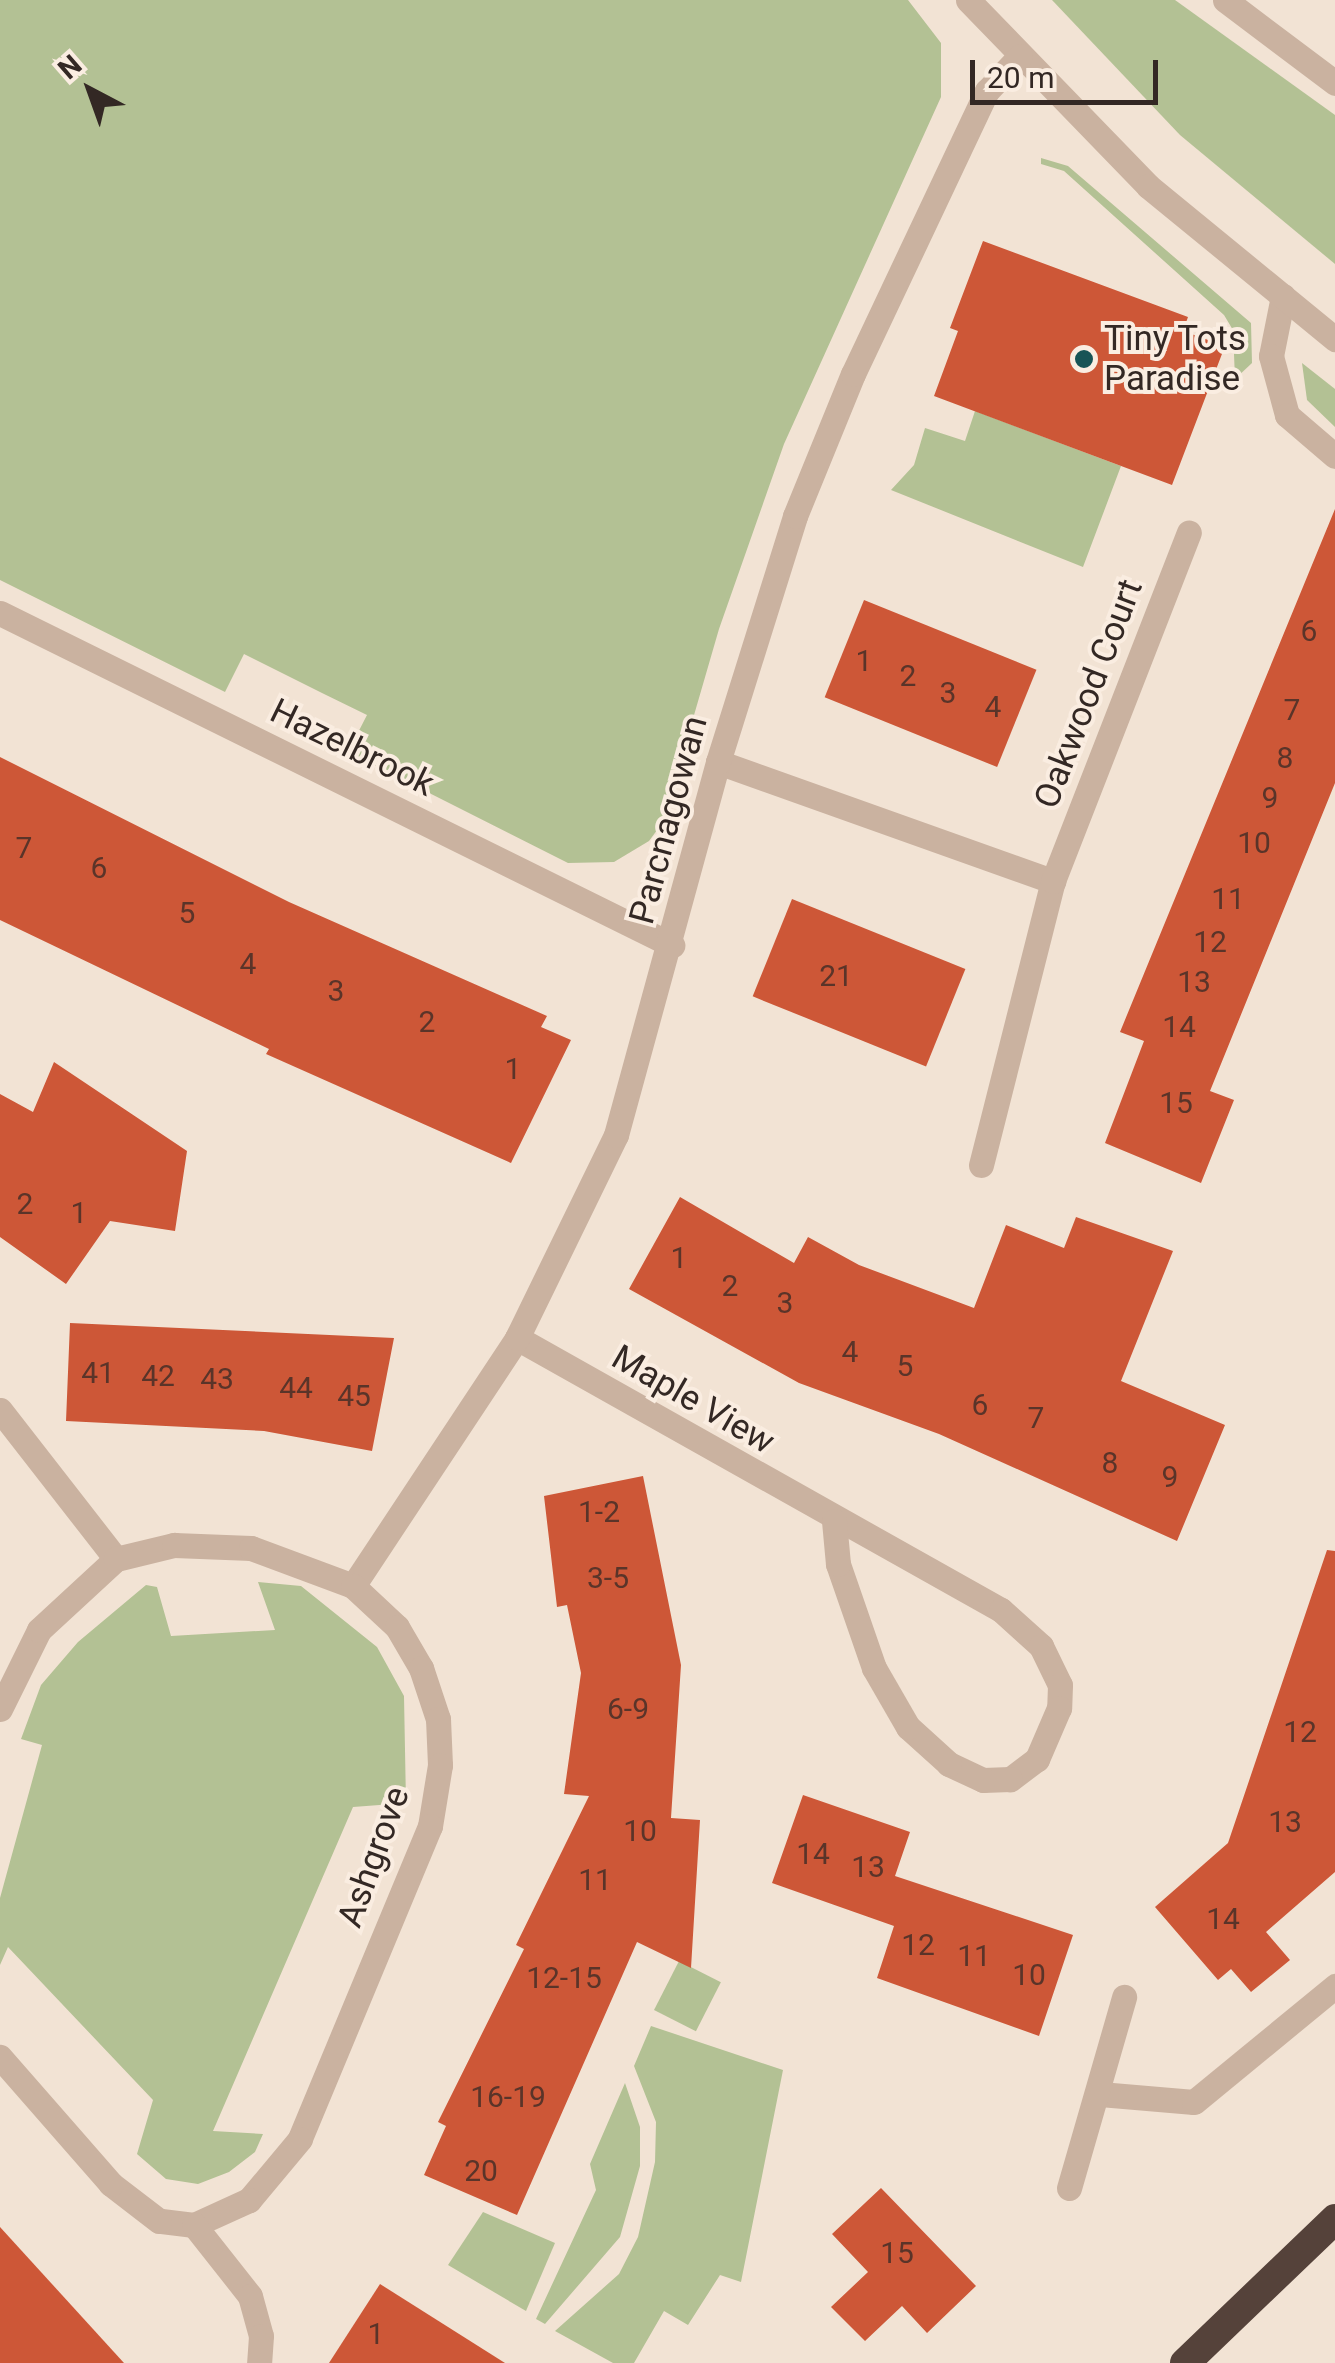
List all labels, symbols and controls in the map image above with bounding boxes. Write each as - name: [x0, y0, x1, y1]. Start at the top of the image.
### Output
- north arrow: [40, 40, 140, 140]
- scale bar: [975, 40, 1162, 102]
- text: N: [52, 48, 88, 86]
- text: 20 m: [987, 60, 1054, 95]
- place label: Tiny Tots Paradise: [1104, 318, 1247, 400]
- marker: Tiny Tots Paradise: [1073, 348, 1095, 370]
- street label: Oakwood Court: [1026, 574, 1152, 814]
- house number: 6: [1301, 613, 1317, 649]
- house number: 1: [856, 643, 872, 679]
- house number: 2: [900, 658, 916, 694]
- house number: 3: [940, 675, 956, 711]
- house number: 4: [985, 689, 1001, 725]
- street label: Hazelbrook: [263, 690, 441, 806]
- house number: 7: [1284, 692, 1300, 728]
- street label: Parcnagowan: [621, 711, 717, 929]
- house number: 8: [1277, 740, 1293, 776]
- house number: 9: [1262, 780, 1278, 816]
- house number: 10: [1237, 825, 1271, 861]
- house number: 7: [16, 830, 32, 866]
- house number: 6: [91, 850, 107, 886]
- house number: 11: [1211, 881, 1245, 917]
- house number: 5: [179, 895, 195, 931]
- house number: 12: [1193, 924, 1227, 960]
- house number: 4: [240, 946, 256, 982]
- house number: 21: [819, 958, 853, 994]
- house number: 13: [1177, 964, 1211, 1000]
- house number: 3: [328, 973, 344, 1009]
- house number: 2: [419, 1004, 435, 1040]
- house number: 14: [1162, 1009, 1196, 1045]
- house number: 1: [505, 1051, 521, 1087]
- house number: 15: [1159, 1085, 1193, 1121]
- house number: 2: [17, 1186, 33, 1222]
- house number: 1: [71, 1195, 87, 1231]
- house number: 1: [671, 1240, 687, 1276]
- house number: 2: [722, 1268, 738, 1304]
- house number: 3: [777, 1285, 793, 1321]
- house number: 4: [842, 1334, 858, 1370]
- street label: Maple View: [604, 1337, 782, 1463]
- house number: 5: [897, 1348, 913, 1384]
- house number: 41: [81, 1355, 115, 1391]
- house number: 42: [141, 1358, 175, 1394]
- house number: 43: [200, 1361, 234, 1397]
- house number: 44: [279, 1370, 313, 1406]
- house number: 45: [337, 1378, 371, 1414]
- house number: 6: [972, 1387, 988, 1423]
- house number: 7: [1028, 1400, 1044, 1436]
- house number: 8: [1102, 1445, 1118, 1481]
- house number: 9: [1162, 1459, 1178, 1495]
- house number: 1-2: [578, 1494, 620, 1530]
- house number: 3-5: [587, 1560, 629, 1596]
- house number: 6-9: [607, 1691, 649, 1727]
- house number: 12: [1283, 1714, 1317, 1750]
- street label: Ashgrove: [329, 1781, 419, 1933]
- house number: 13: [1268, 1804, 1302, 1840]
- house number: 10: [623, 1813, 657, 1849]
- house number: 14: [796, 1836, 830, 1872]
- house number: 13: [851, 1849, 885, 1885]
- house number: 11: [578, 1862, 612, 1898]
- house number: 14: [1206, 1901, 1240, 1937]
- house number: 12: [901, 1927, 935, 1963]
- house number: 11: [957, 1938, 991, 1974]
- house number: 10: [1012, 1957, 1046, 1993]
- house number: 12-15: [526, 1960, 602, 1996]
- house number: 16-19: [470, 2079, 546, 2115]
- house number: 20: [464, 2153, 498, 2189]
- house number: 15: [880, 2235, 914, 2271]
- house number: 1: [368, 2316, 384, 2352]

